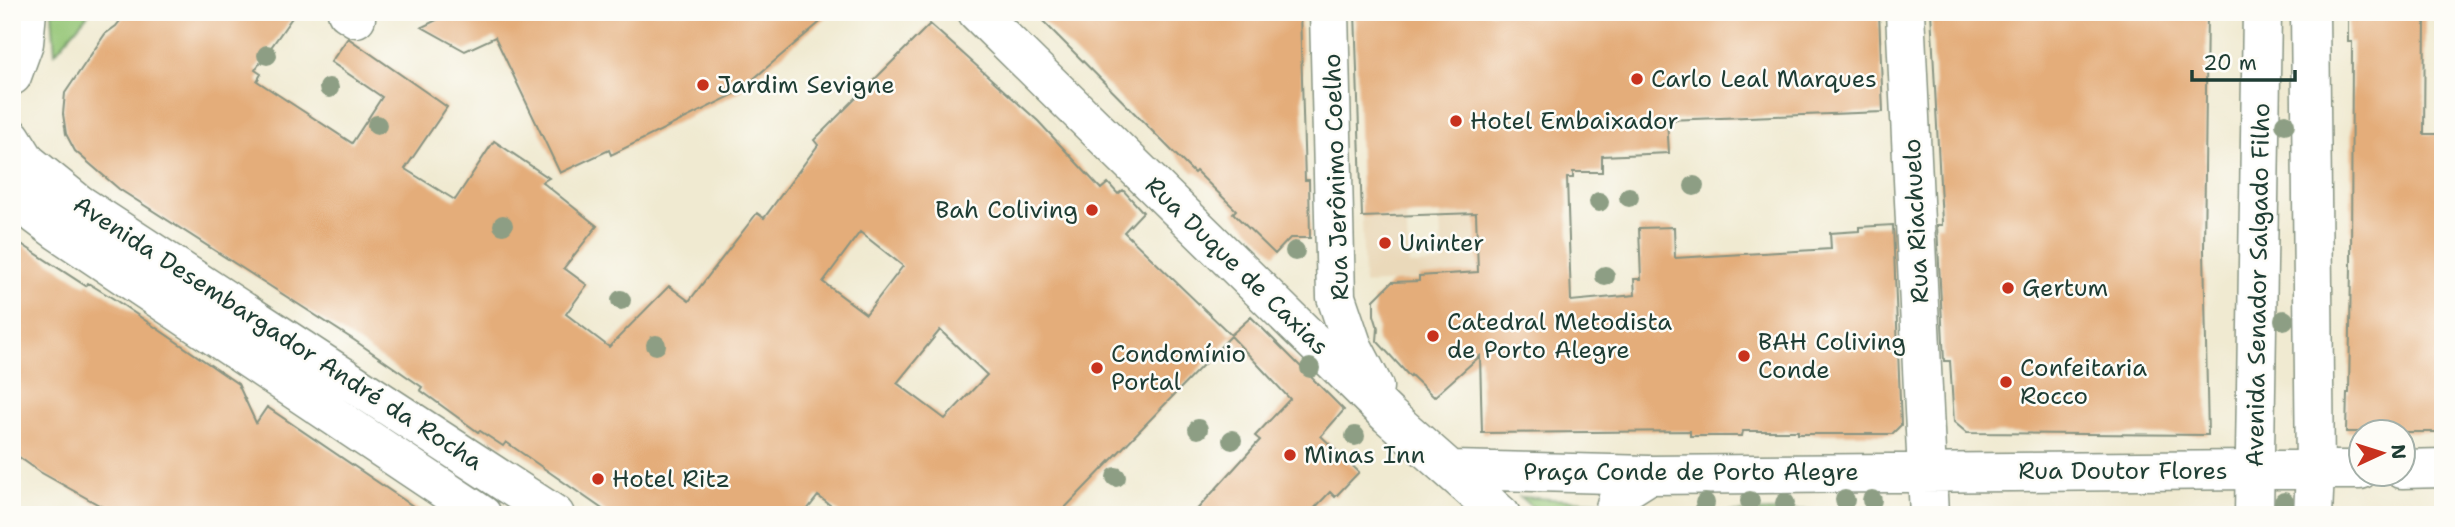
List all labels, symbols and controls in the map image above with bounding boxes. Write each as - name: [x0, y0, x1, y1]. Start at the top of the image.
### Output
- scale bar: [2192, 38, 2296, 82]
- text: 20 m: [2203, 49, 2257, 77]
- street label: Rua Jerônimo Coelho: [1316, 53, 1356, 301]
- place label: Carlo Leal Marques: [1651, 63, 1877, 95]
- place label: Jardim Sevigne: [717, 69, 895, 101]
- marker: Carlo Leal Marques: [1629, 71, 1645, 87]
- marker: Jardim Sevigne: [695, 77, 711, 93]
- street label: Avenida Senador Salgado Filho: [2239, 103, 2277, 467]
- place label: Hotel Embaixador: [1470, 105, 1679, 137]
- marker: Hotel Embaixador: [1448, 113, 1464, 129]
- street label: Rua Riachuelo: [1896, 138, 1936, 304]
- street label: Rua Duque de Caxias: [1138, 170, 1336, 362]
- street label: Avenida Desembargador André da Rocha: [67, 188, 489, 478]
- place label: Bah Coliving: [935, 194, 1078, 226]
- marker: Bah Coliving: [1084, 202, 1100, 218]
- place label: Uninter: [1399, 227, 1484, 259]
- marker: Uninter: [1377, 235, 1393, 251]
- place label: Gertum: [2022, 272, 2108, 304]
- marker: Gertum: [2000, 280, 2016, 296]
- place label: Catedral Metodista de Porto Alegre: [1447, 306, 1672, 366]
- place label: BAH Coliving Conde: [1758, 326, 1906, 386]
- marker: Catedral Metodista de Porto Alegre: [1425, 328, 1441, 344]
- place label: Condomínio Portal: [1111, 338, 1246, 398]
- marker: BAH Coliving Conde: [1736, 348, 1752, 364]
- place label: Confeitaria Rocco: [2020, 352, 2147, 412]
- marker: Condomínio Portal: [1089, 360, 1105, 376]
- marker: Confeitaria Rocco: [1998, 374, 2014, 390]
- north arrow: [2346, 419, 2416, 489]
- place label: Minas Inn: [1304, 439, 1425, 471]
- text: N: [2385, 443, 2411, 460]
- marker: Minas Inn: [1282, 447, 1298, 463]
- street label: Rua Doutor Flores: [2018, 455, 2228, 487]
- street label: Praça Conde de Porto Alegre: [1523, 456, 1859, 488]
- place label: Hotel Ritz: [612, 463, 730, 495]
- marker: Hotel Ritz: [590, 471, 606, 487]

